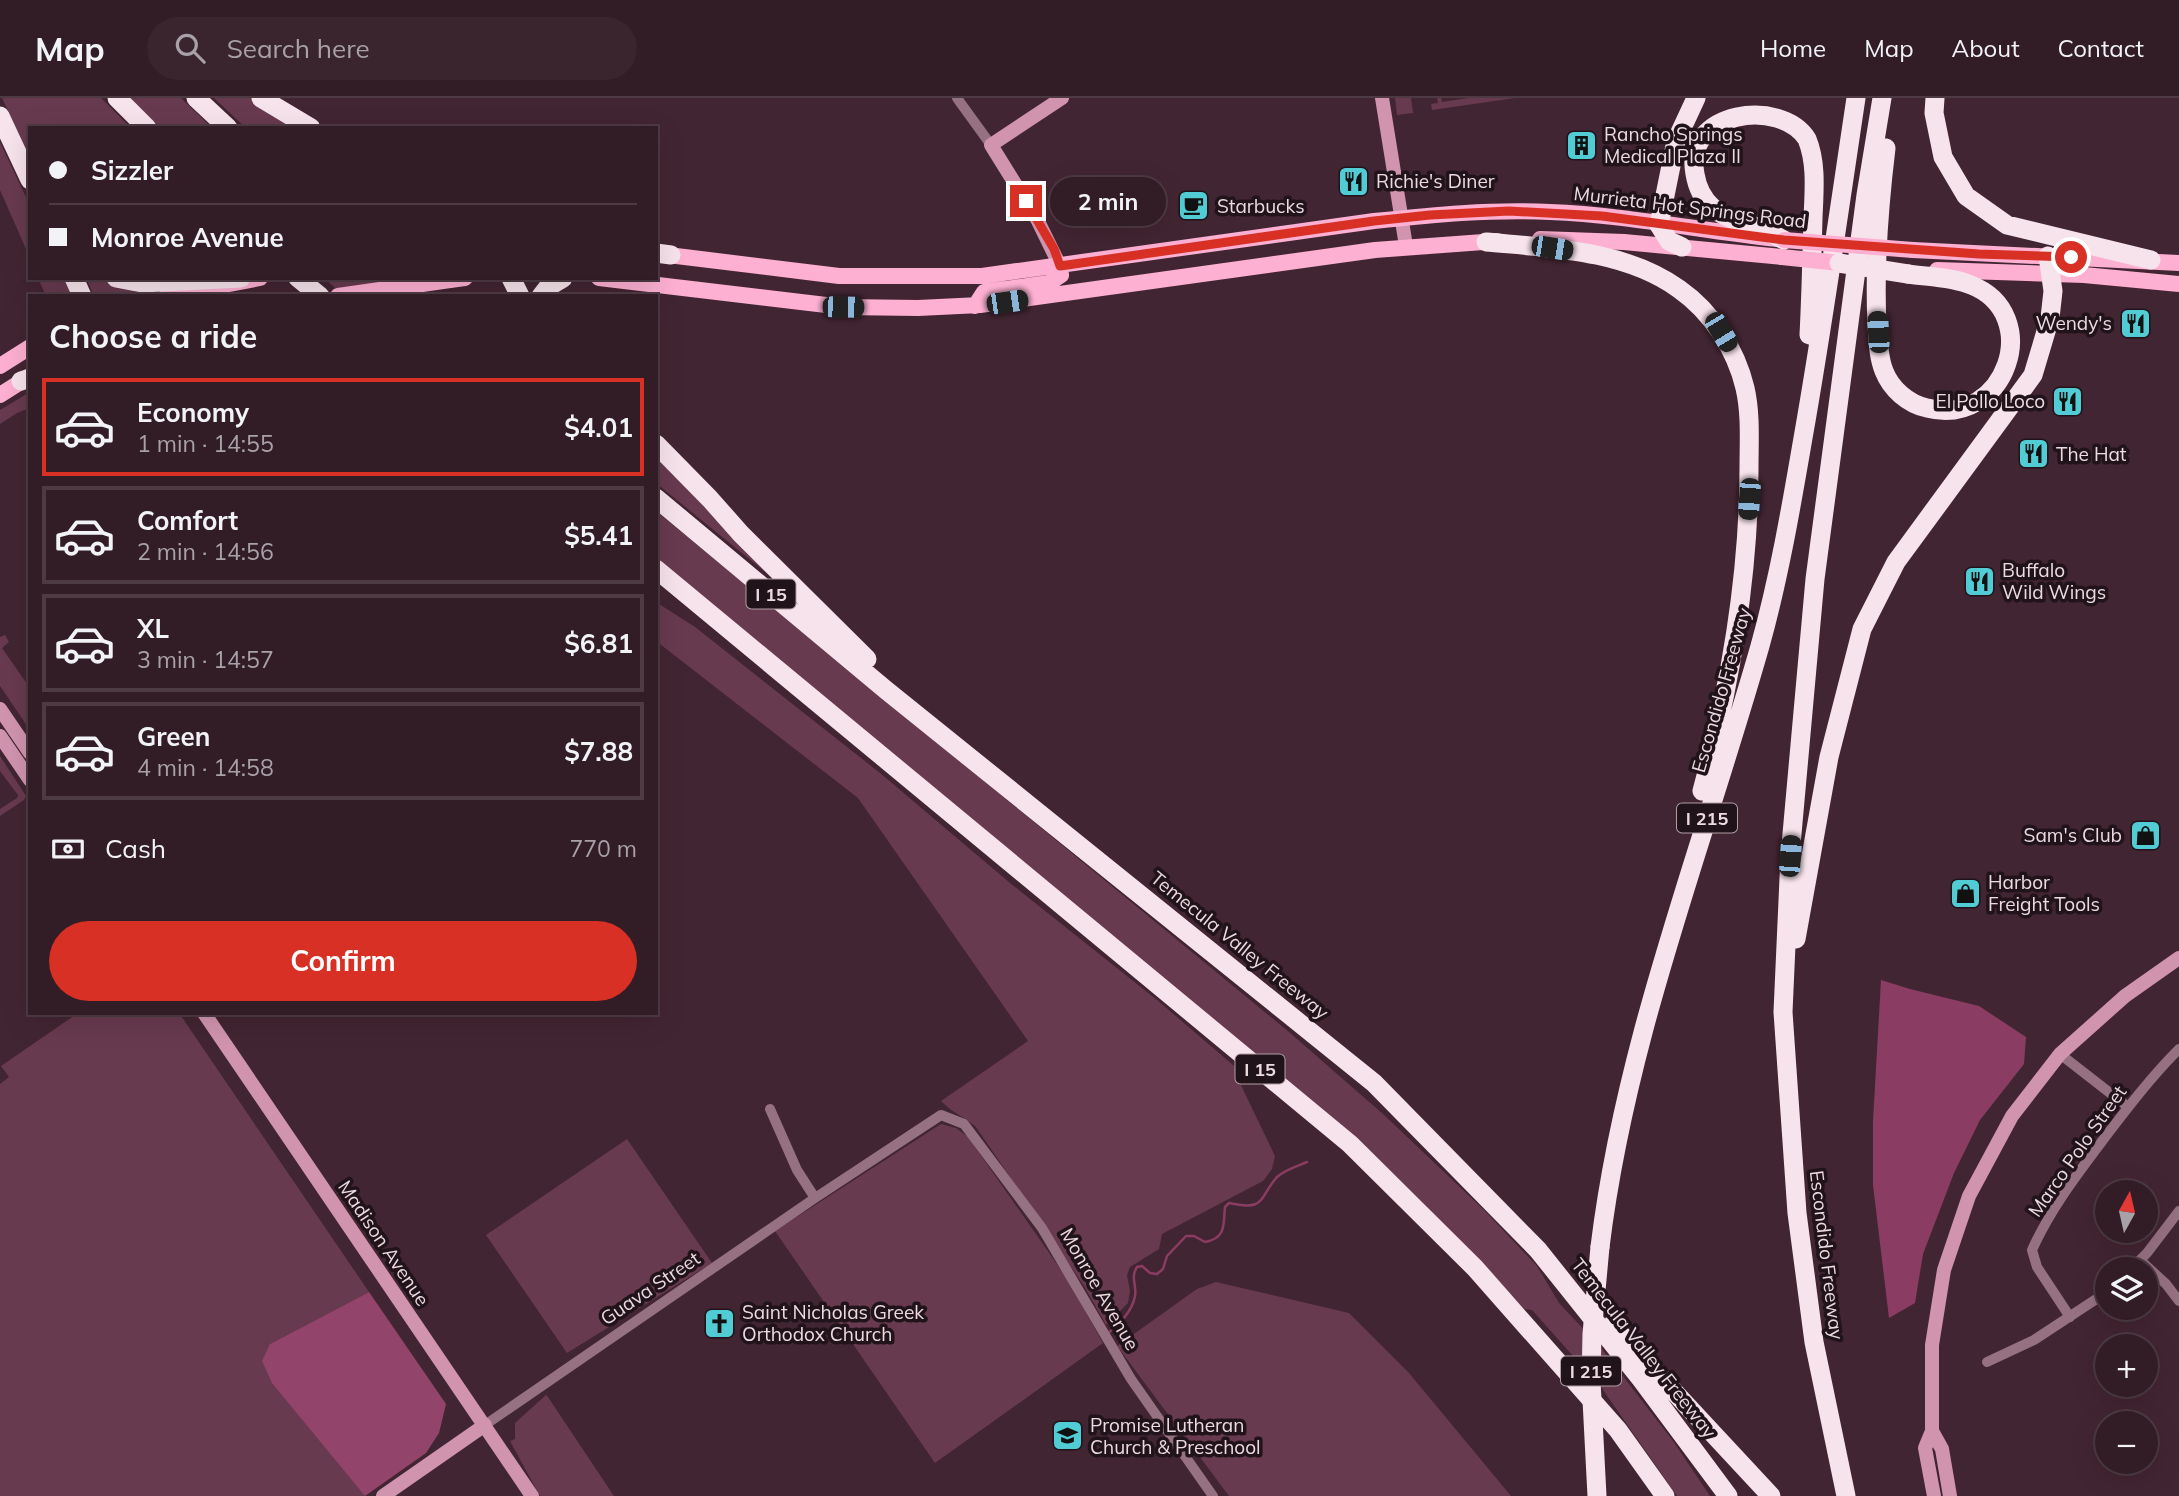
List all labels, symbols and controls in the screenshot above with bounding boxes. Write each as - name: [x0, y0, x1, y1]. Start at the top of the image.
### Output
- search box: [147, 17, 637, 80]
- text: Map: [35, 28, 105, 69]
- icon: search: [171, 29, 209, 67]
- text: Search here: [227, 32, 370, 65]
- text: Home: [1760, 33, 1826, 63]
- text: Map: [1864, 33, 1914, 63]
- text: About: [1952, 33, 2020, 63]
- text: Contact: [2058, 33, 2144, 63]
- place label: Rancho Springs Medical Plaza II: [1604, 122, 1743, 168]
- building icon: Rancho Springs Medical Plaza II: [1564, 128, 1598, 162]
- text: Sizzler: [91, 154, 173, 187]
- restaurant icon: Richie's Diner: [1336, 164, 1370, 198]
- place label: Richie's Diner: [1376, 169, 1495, 193]
- callout: 2 min: [1050, 176, 1166, 226]
- street label: Murrieta Hot Springs Road: [1572, 181, 1808, 233]
- route end: [1010, 185, 1042, 217]
- text: 2 min: [1078, 187, 1138, 216]
- cafe icon: Starbucks: [1177, 189, 1211, 223]
- place label: Starbucks: [1217, 194, 1305, 218]
- text: Monroe Avenue: [91, 221, 284, 254]
- car: [1530, 234, 1575, 262]
- route start: [2055, 241, 2087, 273]
- car: [985, 289, 1030, 315]
- car: [822, 296, 865, 318]
- restaurant icon: Wendy's: [2118, 306, 2152, 340]
- car: [1702, 309, 1741, 355]
- car: [1867, 310, 1890, 354]
- place label: Wendy's: [2035, 311, 2112, 335]
- text: Choose a ride: [49, 316, 257, 356]
- restaurant icon: El Pollo Loco: [2051, 384, 2085, 418]
- place label: El Pollo Loco: [1936, 389, 2045, 413]
- icon: car: [53, 396, 116, 459]
- text: Economy: [137, 396, 249, 429]
- text: $4.01: [564, 411, 633, 444]
- text: 1 min · 14:55: [137, 429, 274, 458]
- restaurant icon: The Hat: [2016, 437, 2050, 471]
- place label: The Hat: [2056, 442, 2127, 466]
- car: [1738, 477, 1761, 521]
- icon: car: [53, 504, 116, 567]
- text: Comfort: [137, 504, 238, 537]
- text: $5.41: [564, 519, 633, 552]
- text: 2 min · 14:56: [137, 537, 274, 566]
- place label: Buffalo Wild Wings: [2002, 558, 2106, 604]
- restaurant icon: Buffalo Wild Wings: [1962, 564, 1996, 598]
- road number: I 15: [746, 580, 796, 608]
- street label: Escondido Freeway: [1686, 605, 1756, 775]
- icon: car: [53, 612, 116, 675]
- text: XL: [137, 612, 169, 645]
- text: $6.81: [564, 627, 633, 660]
- text: 3 min · 14:57: [137, 645, 274, 674]
- icon: car: [53, 720, 116, 783]
- text: Green: [137, 720, 210, 753]
- text: $7.88: [564, 735, 633, 768]
- text: 4 min · 14:58: [137, 753, 274, 782]
- road number: I 215: [1677, 804, 1737, 832]
- shop icon: Sam's Club: [2128, 818, 2162, 852]
- place label: Sam's Club: [2024, 823, 2122, 847]
- icon: cash: [49, 830, 87, 868]
- text: Cash: [105, 832, 166, 865]
- text: 770 m: [569, 834, 637, 863]
- car: [1779, 834, 1802, 878]
- street label: Temecula Valley Freeway: [1146, 866, 1334, 1024]
- place label: Harbor Freight Tools: [1988, 870, 2100, 916]
- shop icon: Harbor Freight Tools: [1948, 876, 1982, 910]
- button: Confirm: [49, 921, 637, 1001]
- road number: I 15: [1236, 1054, 1284, 1084]
- street label: Marco Polo Street: [2023, 1080, 2132, 1221]
- street label: Escondido Freeway: [1805, 1169, 1849, 1341]
- street label: Madison Avenue: [333, 1176, 435, 1310]
- north arrow: [2095, 1180, 2158, 1242]
- map controls: [2095, 1180, 2158, 1474]
- street label: Monroe Avenue: [1055, 1224, 1145, 1354]
- street label: Guava Street: [596, 1246, 705, 1330]
- street label: Temecula Valley Freeway: [1566, 1253, 1722, 1443]
- button: layers: [2095, 1257, 2158, 1320]
- place label: Saint Nicholas Greek Orthodox Church: [742, 1300, 924, 1346]
- church icon: Saint Nicholas Greek Orthodox Church: [702, 1306, 736, 1340]
- button: +: [2095, 1334, 2158, 1397]
- road number: I 215: [1561, 1356, 1621, 1386]
- button: −: [2095, 1411, 2158, 1474]
- place label: Promise Lutheran Church & Preschool: [1090, 1413, 1261, 1459]
- school or university icon: Promise Lutheran Church & Preschool: [1050, 1419, 1084, 1453]

